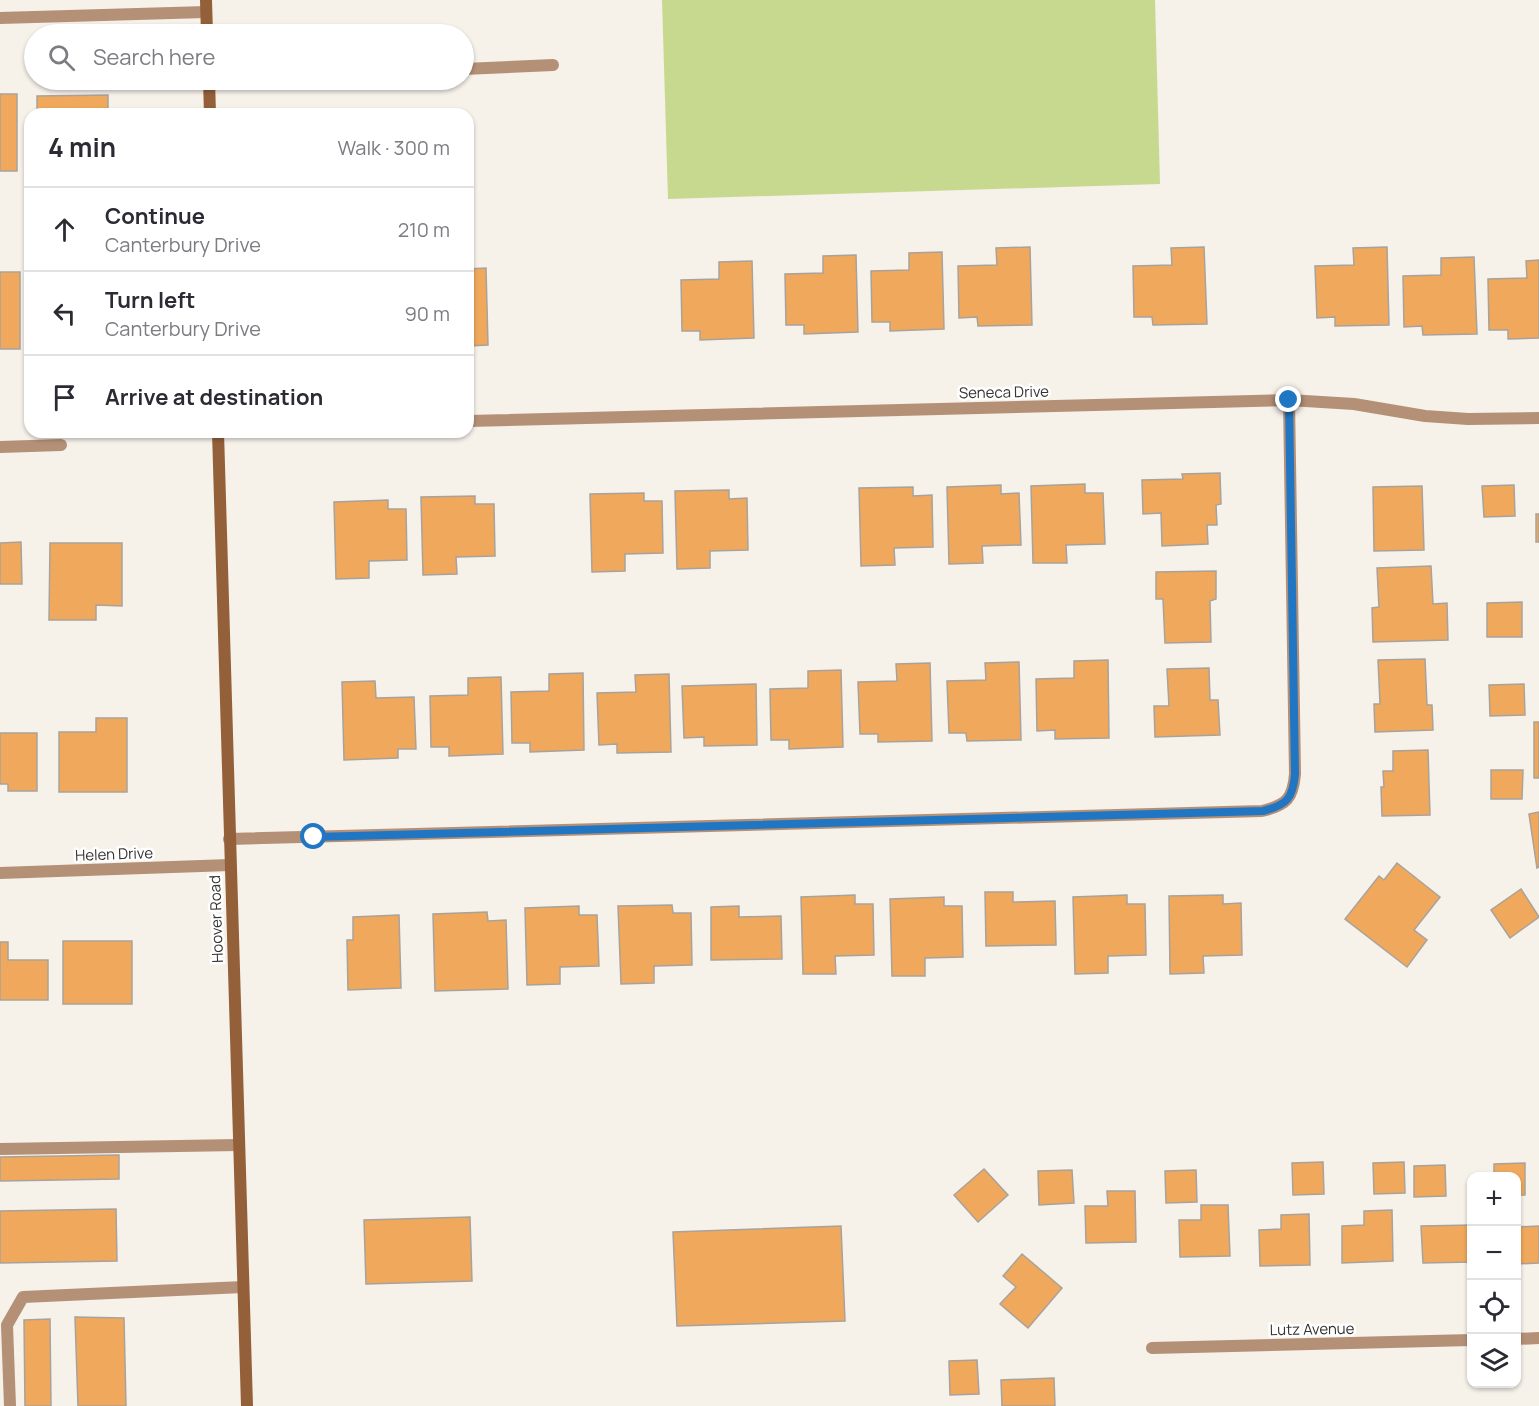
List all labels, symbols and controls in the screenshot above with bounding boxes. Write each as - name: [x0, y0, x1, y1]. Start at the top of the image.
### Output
- search box: [24, 24, 474, 90]
- icon: search: [45, 41, 78, 74]
- text: Search here: [93, 42, 215, 72]
- text: 4 min: [48, 129, 116, 165]
- text: Walk · 300 m: [338, 134, 450, 161]
- text: Continue: [105, 201, 205, 231]
- icon: ahead: [48, 213, 81, 246]
- text: 210 m: [398, 216, 450, 243]
- text: Canterbury Drive: [105, 231, 261, 258]
- text: Turn left: [105, 285, 195, 315]
- icon: left: [48, 297, 81, 330]
- text: 90 m: [404, 300, 450, 327]
- text: Canterbury Drive: [105, 315, 261, 342]
- icon: arrive: [48, 381, 81, 414]
- street label: Seneca Drive: [959, 381, 1049, 403]
- text: Arrive at destination: [105, 382, 323, 412]
- route end: [1275, 386, 1301, 412]
- route start: [300, 823, 326, 849]
- street label: Helen Drive: [75, 842, 154, 866]
- street label: Hoover Road: [204, 875, 228, 963]
- map controls: [1467, 1172, 1521, 1388]
- button: +: [1467, 1172, 1521, 1226]
- button: −: [1467, 1226, 1521, 1280]
- button: locate: [1467, 1280, 1521, 1334]
- street label: Lutz Avenue: [1269, 1318, 1355, 1340]
- button: layers: [1467, 1334, 1521, 1388]

